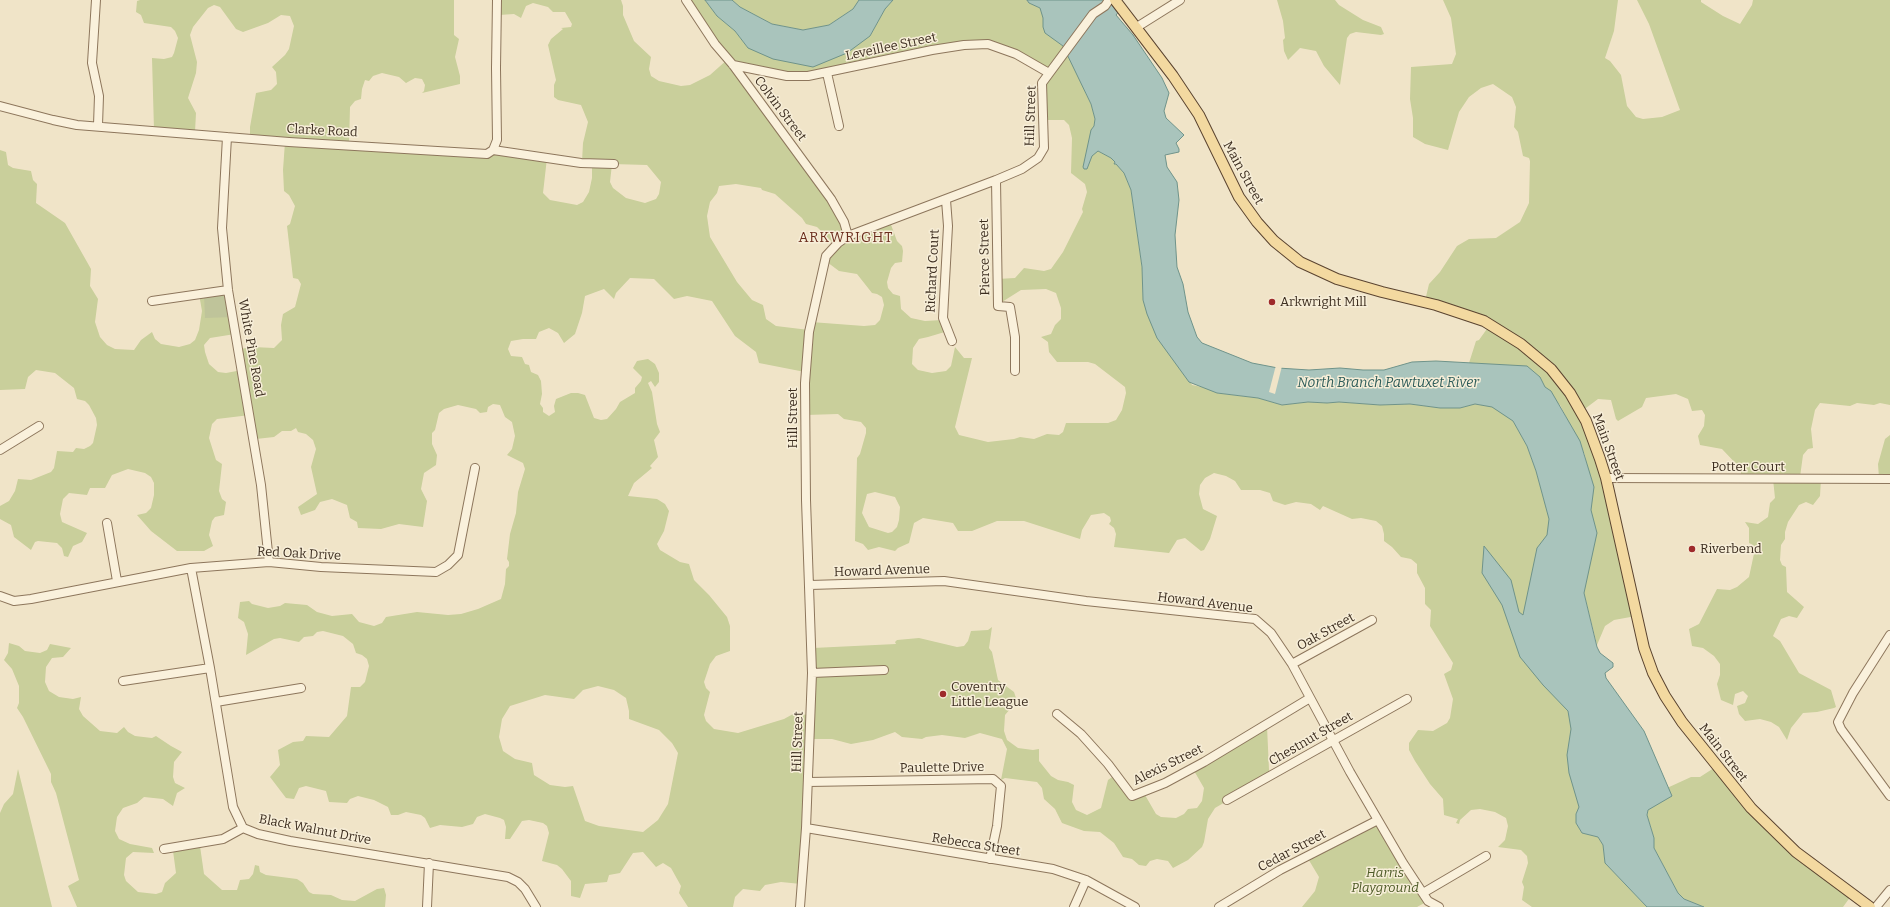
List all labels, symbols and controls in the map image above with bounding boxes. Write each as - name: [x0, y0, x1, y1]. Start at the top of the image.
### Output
- street label: Leveillee Street: [844, 30, 938, 64]
- street label: Colvin Street: [751, 73, 809, 145]
- street label: Hill Street: [1022, 85, 1040, 147]
- street label: Clarke Road: [286, 121, 358, 141]
- street label: Main Street: [1219, 139, 1267, 207]
- street label: Pierce Street: [977, 218, 993, 296]
- street label: Richard Court: [923, 229, 943, 313]
- district label: ARKWRIGHT: [799, 230, 893, 246]
- place label: Arkwright Mill: [1280, 294, 1367, 310]
- marker: Arkwright Mill: [1267, 297, 1277, 307]
- street label: White Pine Road: [235, 298, 267, 398]
- water label: North Branch Pawtuxet River: [1297, 375, 1479, 391]
- street label: Hill Street: [785, 387, 801, 449]
- street label: Main Street: [1589, 411, 1627, 483]
- street label: Potter Court: [1711, 459, 1785, 475]
- place label: Riverbend: [1700, 541, 1762, 557]
- street label: Red Oak Drive: [257, 544, 341, 564]
- marker: Riverbend: [1687, 544, 1697, 554]
- street label: Howard Avenue: [834, 562, 930, 580]
- street label: Howard Avenue: [1156, 589, 1254, 617]
- street label: Oak Street: [1295, 610, 1357, 654]
- place label: Coventry Little League: [951, 679, 1028, 710]
- marker: Coventry Little League: [938, 689, 948, 699]
- street label: Chestnut Street: [1266, 709, 1356, 769]
- street label: Hill Street: [789, 711, 807, 773]
- street label: Main Street: [1695, 721, 1751, 785]
- street label: Alexis Street: [1130, 741, 1206, 789]
- street label: Paulette Drive: [900, 759, 984, 777]
- street label: Black Walnut Drive: [258, 811, 372, 849]
- street label: Cedar Street: [1255, 827, 1329, 875]
- street label: Rebecca Street: [931, 830, 1021, 860]
- park label: Harris Playground: [1351, 865, 1419, 896]

